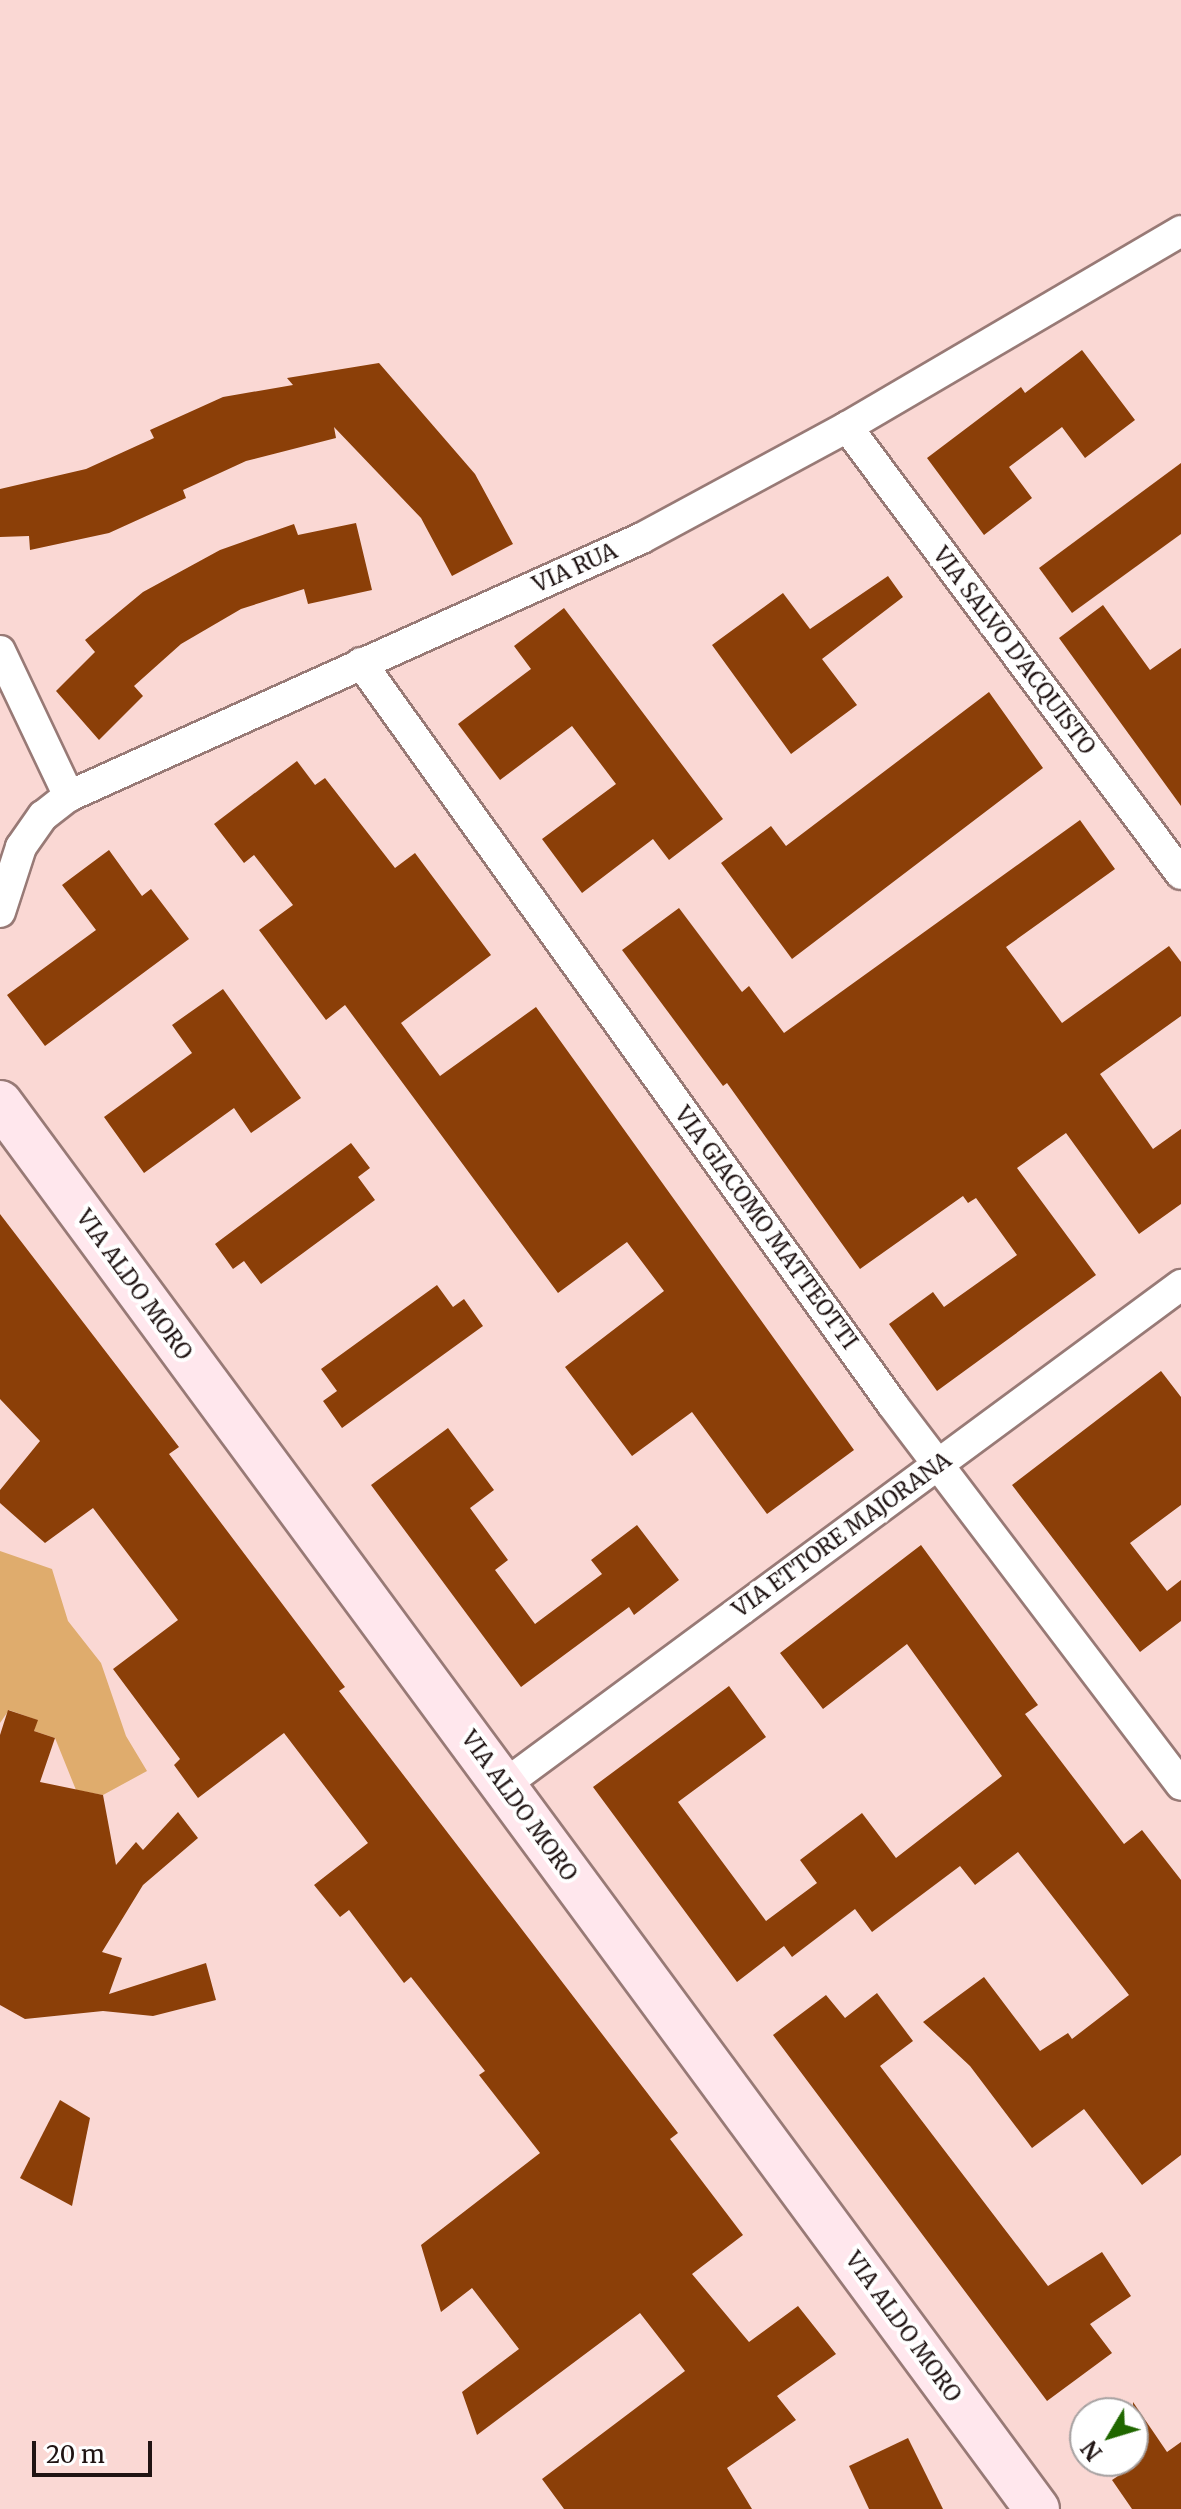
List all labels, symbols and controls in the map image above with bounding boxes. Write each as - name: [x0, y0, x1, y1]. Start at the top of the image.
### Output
- street label: VIA RUA: [529, 538, 621, 598]
- street label: VIA SALVO D'ACQUISTO: [927, 542, 1101, 760]
- street label: VIA GIACOMO MATTEOTTI: [669, 1102, 863, 1354]
- street label: VIA ALDO MORO: [71, 1205, 197, 1365]
- street label: VIA ETTORE MAJORANA: [728, 1447, 956, 1623]
- street label: VIA ALDO MORO: [456, 1726, 582, 1886]
- street label: VIA ALDO MORO: [840, 2247, 966, 2407]
- north arrow: [1069, 2397, 1149, 2477]
- scale bar: [36, 2425, 156, 2475]
- text: N: [1075, 2435, 1108, 2466]
- text: 20 m: [46, 2439, 105, 2470]

